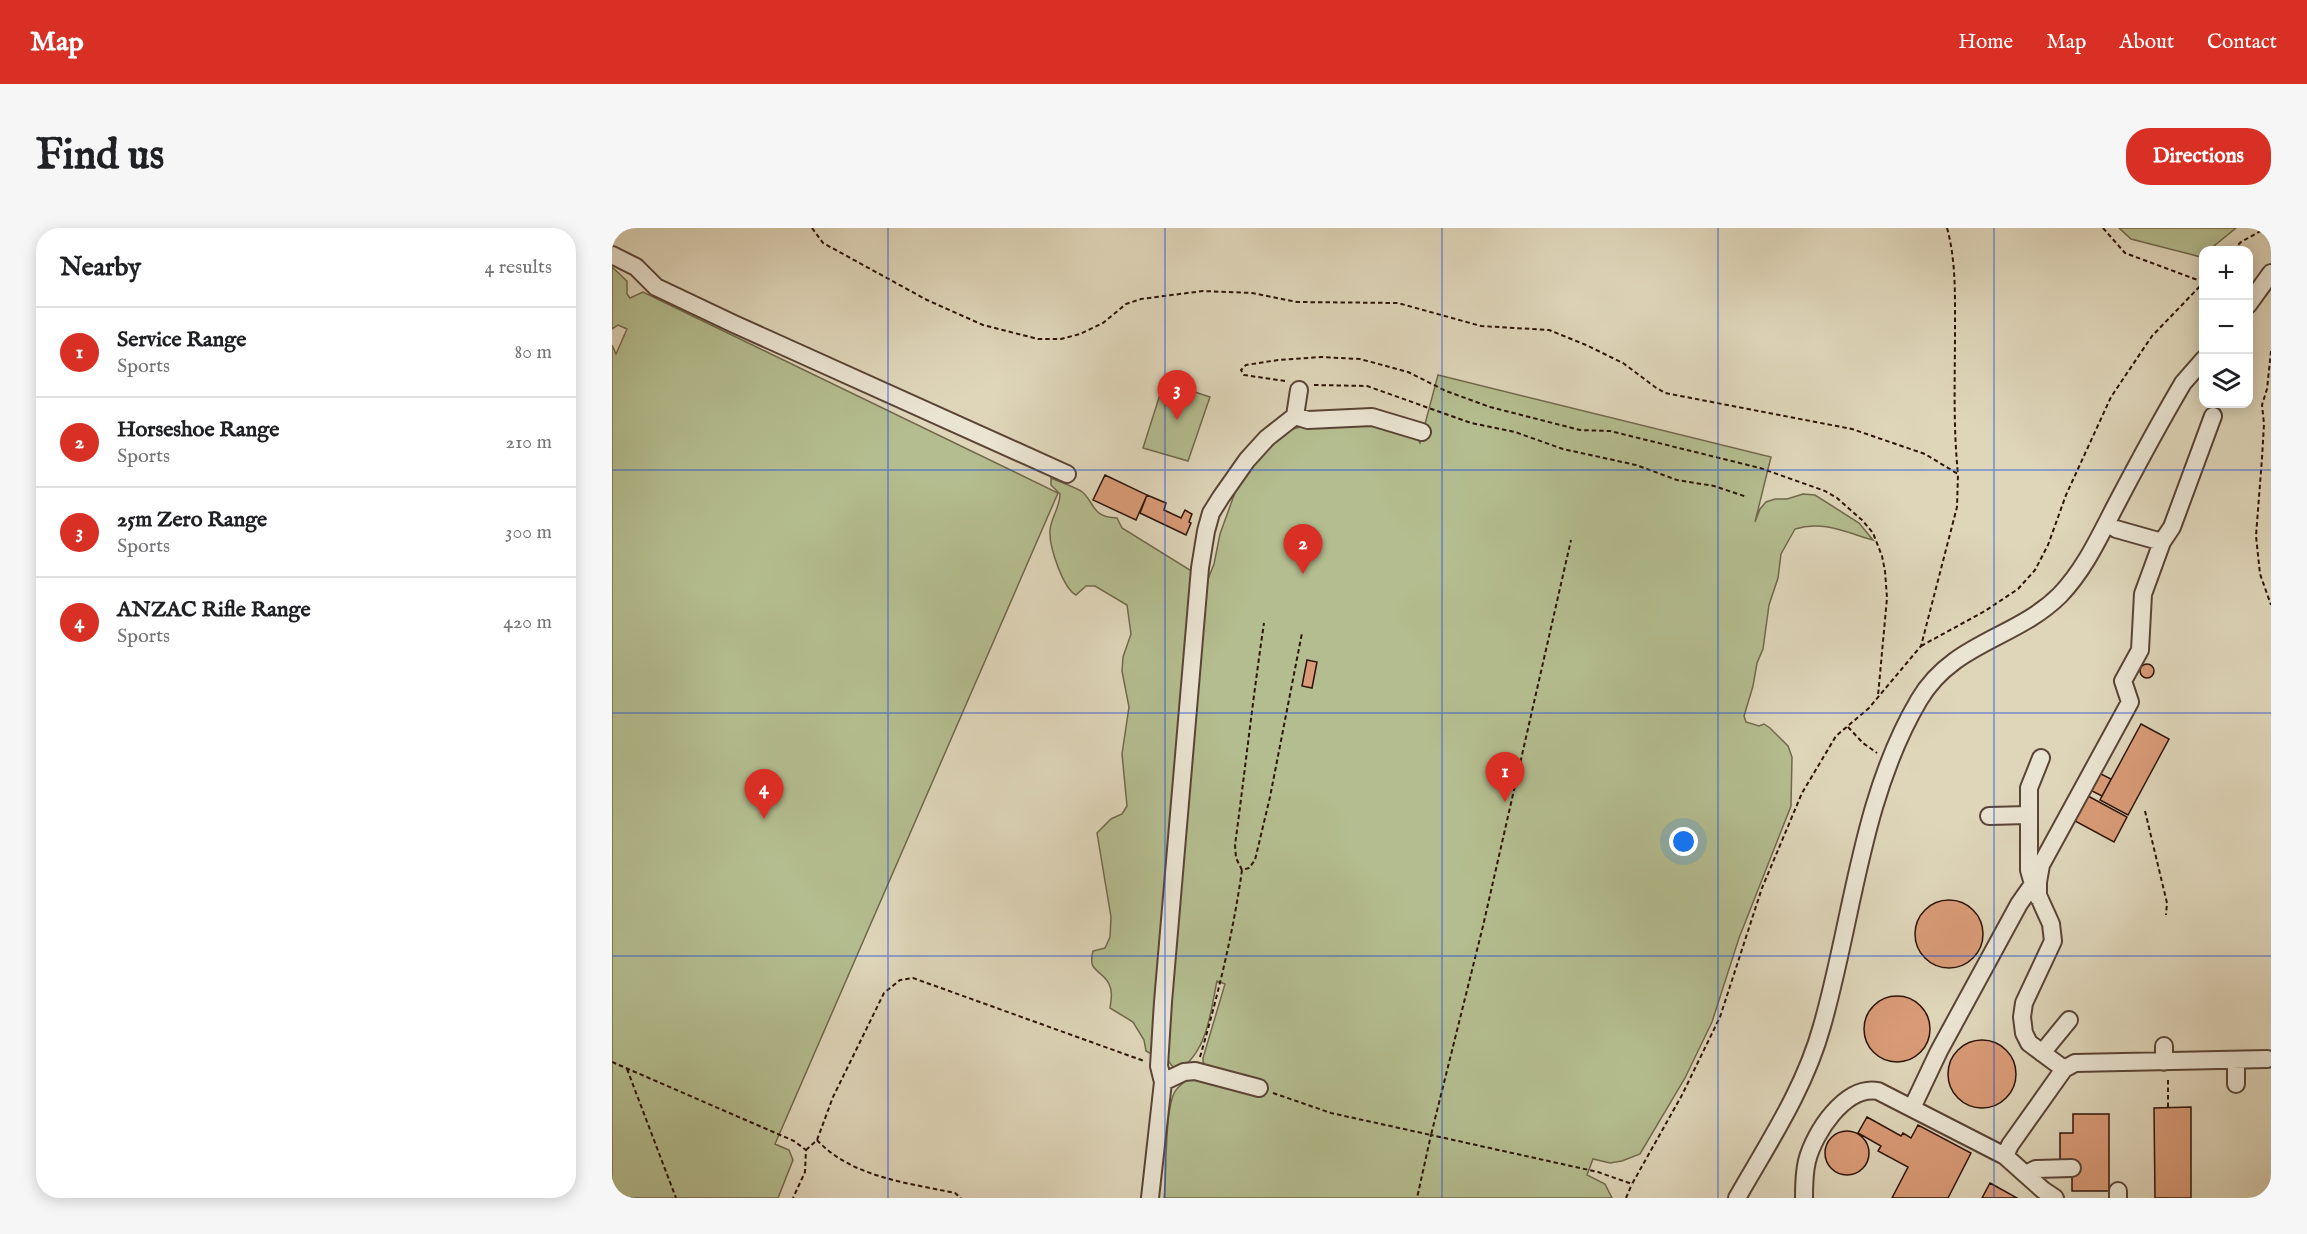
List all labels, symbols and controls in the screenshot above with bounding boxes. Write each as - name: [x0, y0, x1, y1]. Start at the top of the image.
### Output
- text: Map: [30, 25, 84, 60]
- text: Home: [1958, 29, 2013, 56]
- text: Map: [2046, 29, 2086, 56]
- text: About: [2119, 29, 2174, 56]
- text: Contact: [2207, 29, 2277, 56]
- button: Directions: [2126, 128, 2271, 185]
- text: Find us: [36, 130, 164, 183]
- map controls: [2199, 246, 2253, 408]
- button: +: [2199, 246, 2253, 300]
- text: Nearby: [60, 251, 141, 284]
- text: 4 results: [485, 255, 552, 280]
- button: −: [2199, 300, 2253, 354]
- text: Service Range: [117, 326, 246, 354]
- text: 1: [76, 340, 83, 365]
- text: 80 m: [515, 340, 552, 365]
- text: Sports: [117, 354, 170, 379]
- button: layers: [2199, 354, 2253, 408]
- pin: 3: [1158, 370, 1196, 420]
- text: Horseshoe Range: [117, 416, 279, 444]
- text: 2: [75, 430, 84, 455]
- text: 210 m: [506, 430, 552, 455]
- text: Sports: [117, 444, 170, 469]
- text: 25m Zero Range: [117, 506, 267, 534]
- text: 3: [76, 520, 83, 545]
- text: 300 m: [505, 520, 552, 545]
- pin: 2: [1284, 524, 1322, 574]
- text: Sports: [117, 534, 170, 559]
- text: ANZAC Rifle Range: [117, 596, 311, 624]
- text: 4: [75, 610, 84, 635]
- text: 420 m: [503, 610, 552, 635]
- text: Sports: [117, 624, 170, 649]
- pin: 1: [1486, 752, 1524, 802]
- pin: 4: [744, 770, 784, 819]
- your location: [1669, 827, 1698, 856]

